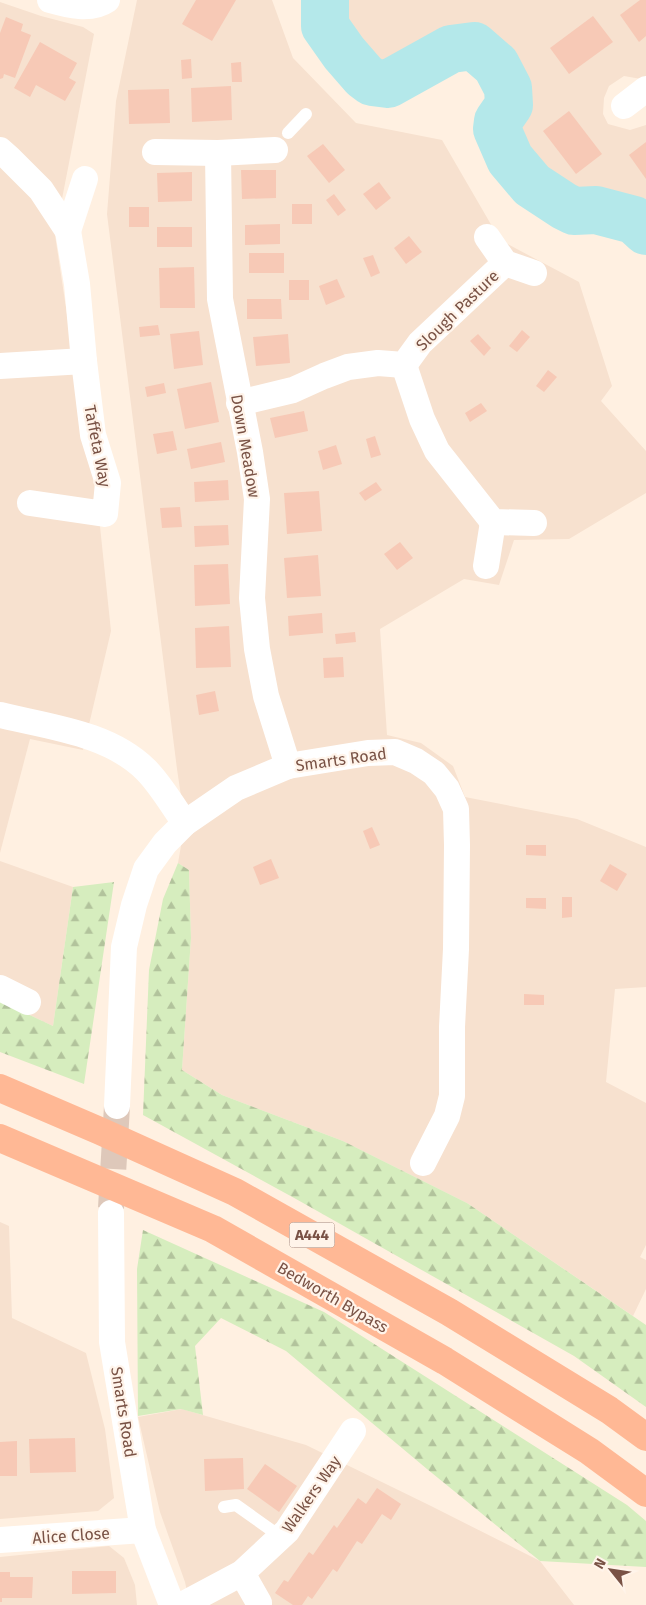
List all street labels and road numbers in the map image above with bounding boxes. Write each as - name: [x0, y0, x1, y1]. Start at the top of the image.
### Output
- street label: Slough Pasture: [412, 266, 503, 355]
- street label: Down Meadow: [227, 393, 264, 500]
- street label: Taffeta Way: [80, 403, 115, 489]
- street label: Smarts Road: [294, 744, 388, 775]
- road number: A444: [290, 1222, 334, 1248]
- street label: Bedworth Bypass: [274, 1258, 391, 1337]
- street label: Smarts Road: [107, 1365, 140, 1459]
- street label: Walkers Way: [278, 1452, 345, 1536]
- street label: Alice Close: [32, 1523, 110, 1548]

